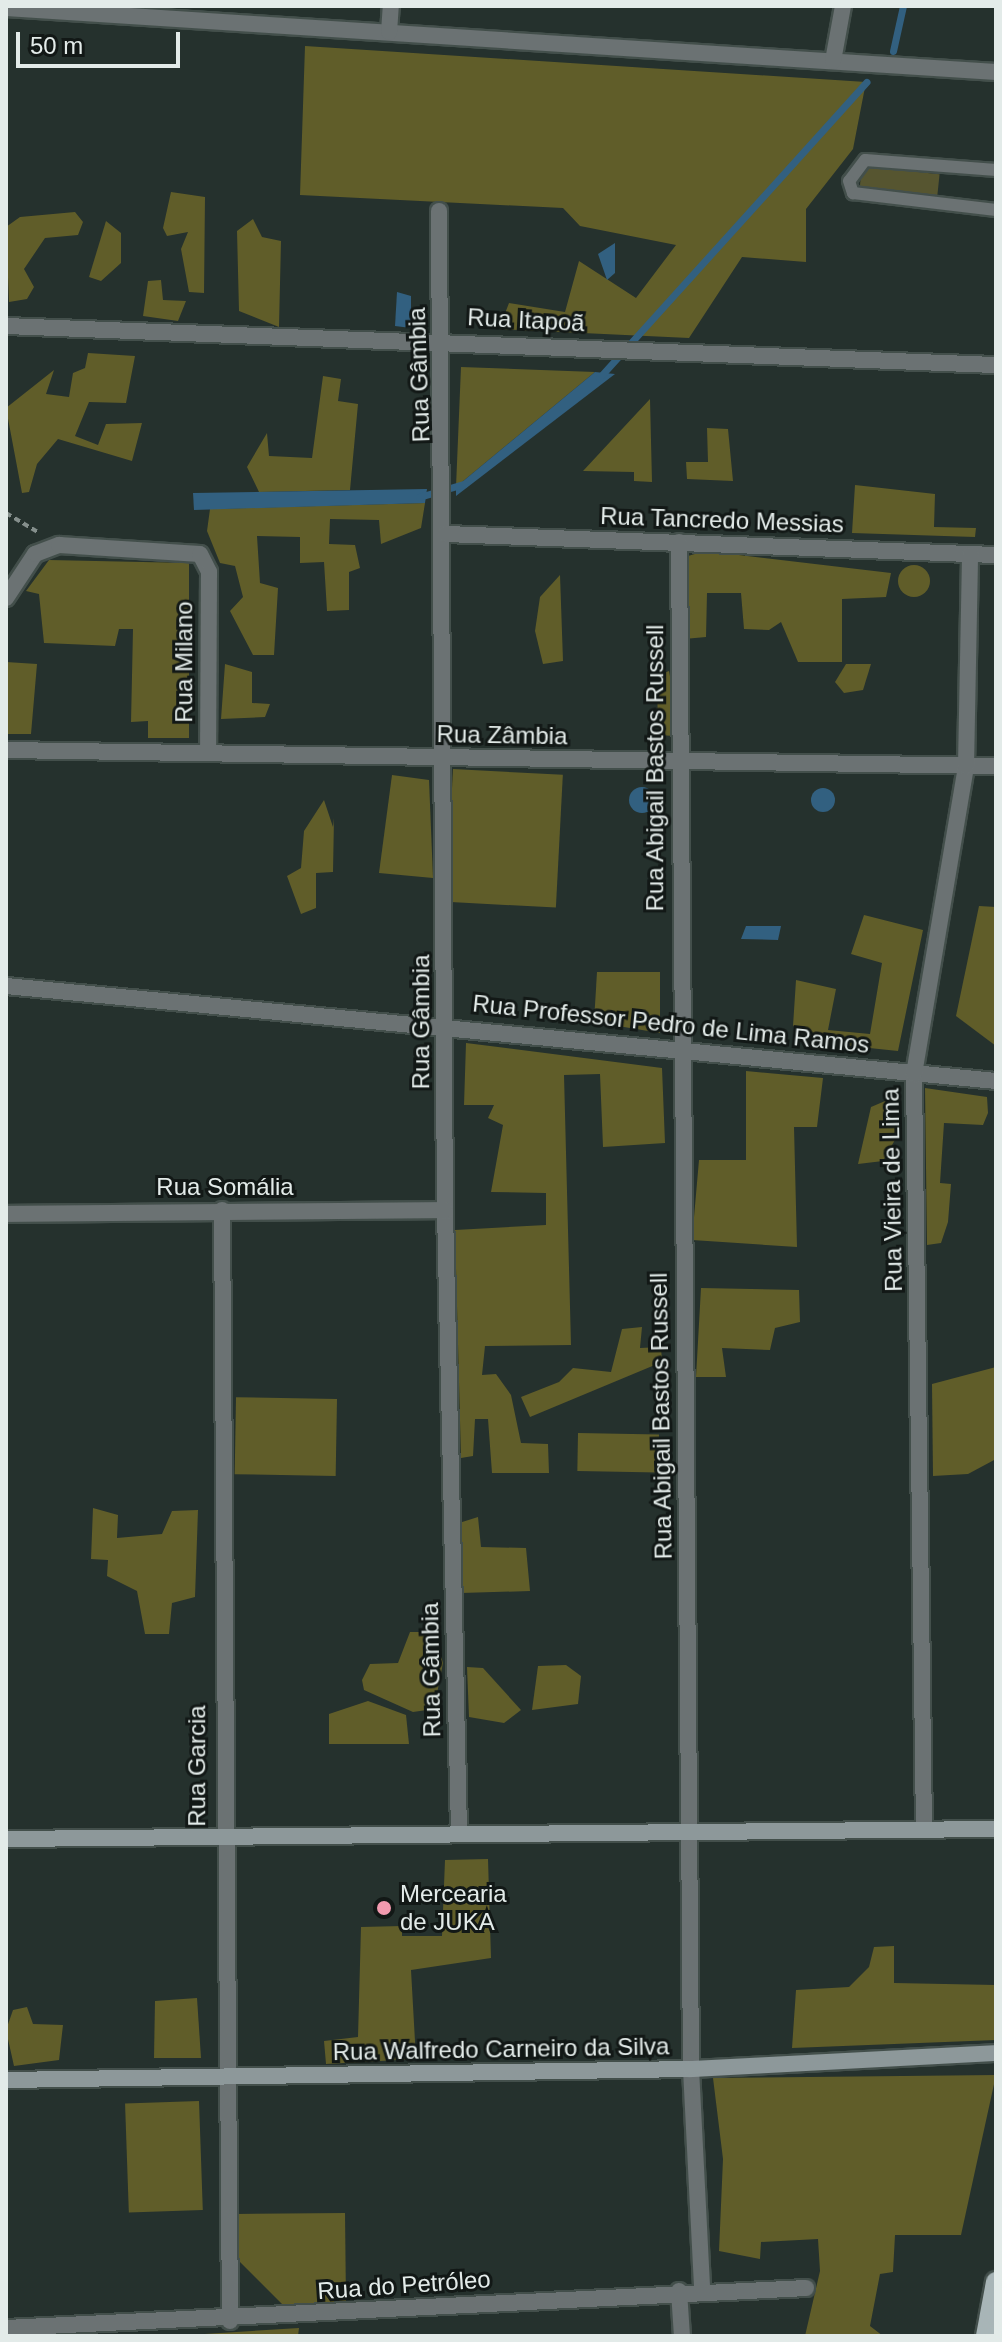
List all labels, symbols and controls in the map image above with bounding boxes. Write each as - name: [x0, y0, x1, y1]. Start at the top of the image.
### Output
- scale bar: [20, 16, 184, 66]
- text: 50 m: [30, 32, 83, 59]
- street label: Rua Itapoã: [467, 303, 585, 337]
- street label: Rua Gâmbia: [402, 307, 436, 443]
- street label: Rua Tancredo Messias: [600, 501, 844, 539]
- street label: Rua Milano: [170, 601, 198, 723]
- street label: Rua Abigail Bastos Russell: [641, 624, 669, 912]
- street label: Rua Zâmbia: [436, 719, 568, 751]
- street label: Rua Gâmbia: [407, 955, 435, 1089]
- street label: Rua Professor Pedro de Lima Ramos: [471, 989, 871, 1059]
- street label: Rua Vieira de Lima: [876, 1088, 908, 1292]
- street label: Rua Somália: [156, 1173, 294, 1201]
- street label: Rua Abigail Bastos Russell: [644, 1272, 678, 1560]
- street label: Rua Gâmbia: [415, 1602, 447, 1738]
- street label: Rua Garcia: [183, 1705, 211, 1827]
- place label: Mercearia de JUKA: [400, 1880, 507, 1936]
- marker: Mercearia de JUKA: [375, 1899, 393, 1917]
- street label: Rua Walfredo Carneiro da Silva: [332, 2032, 670, 2066]
- street label: Rua do Petróleo: [316, 2265, 492, 2305]

